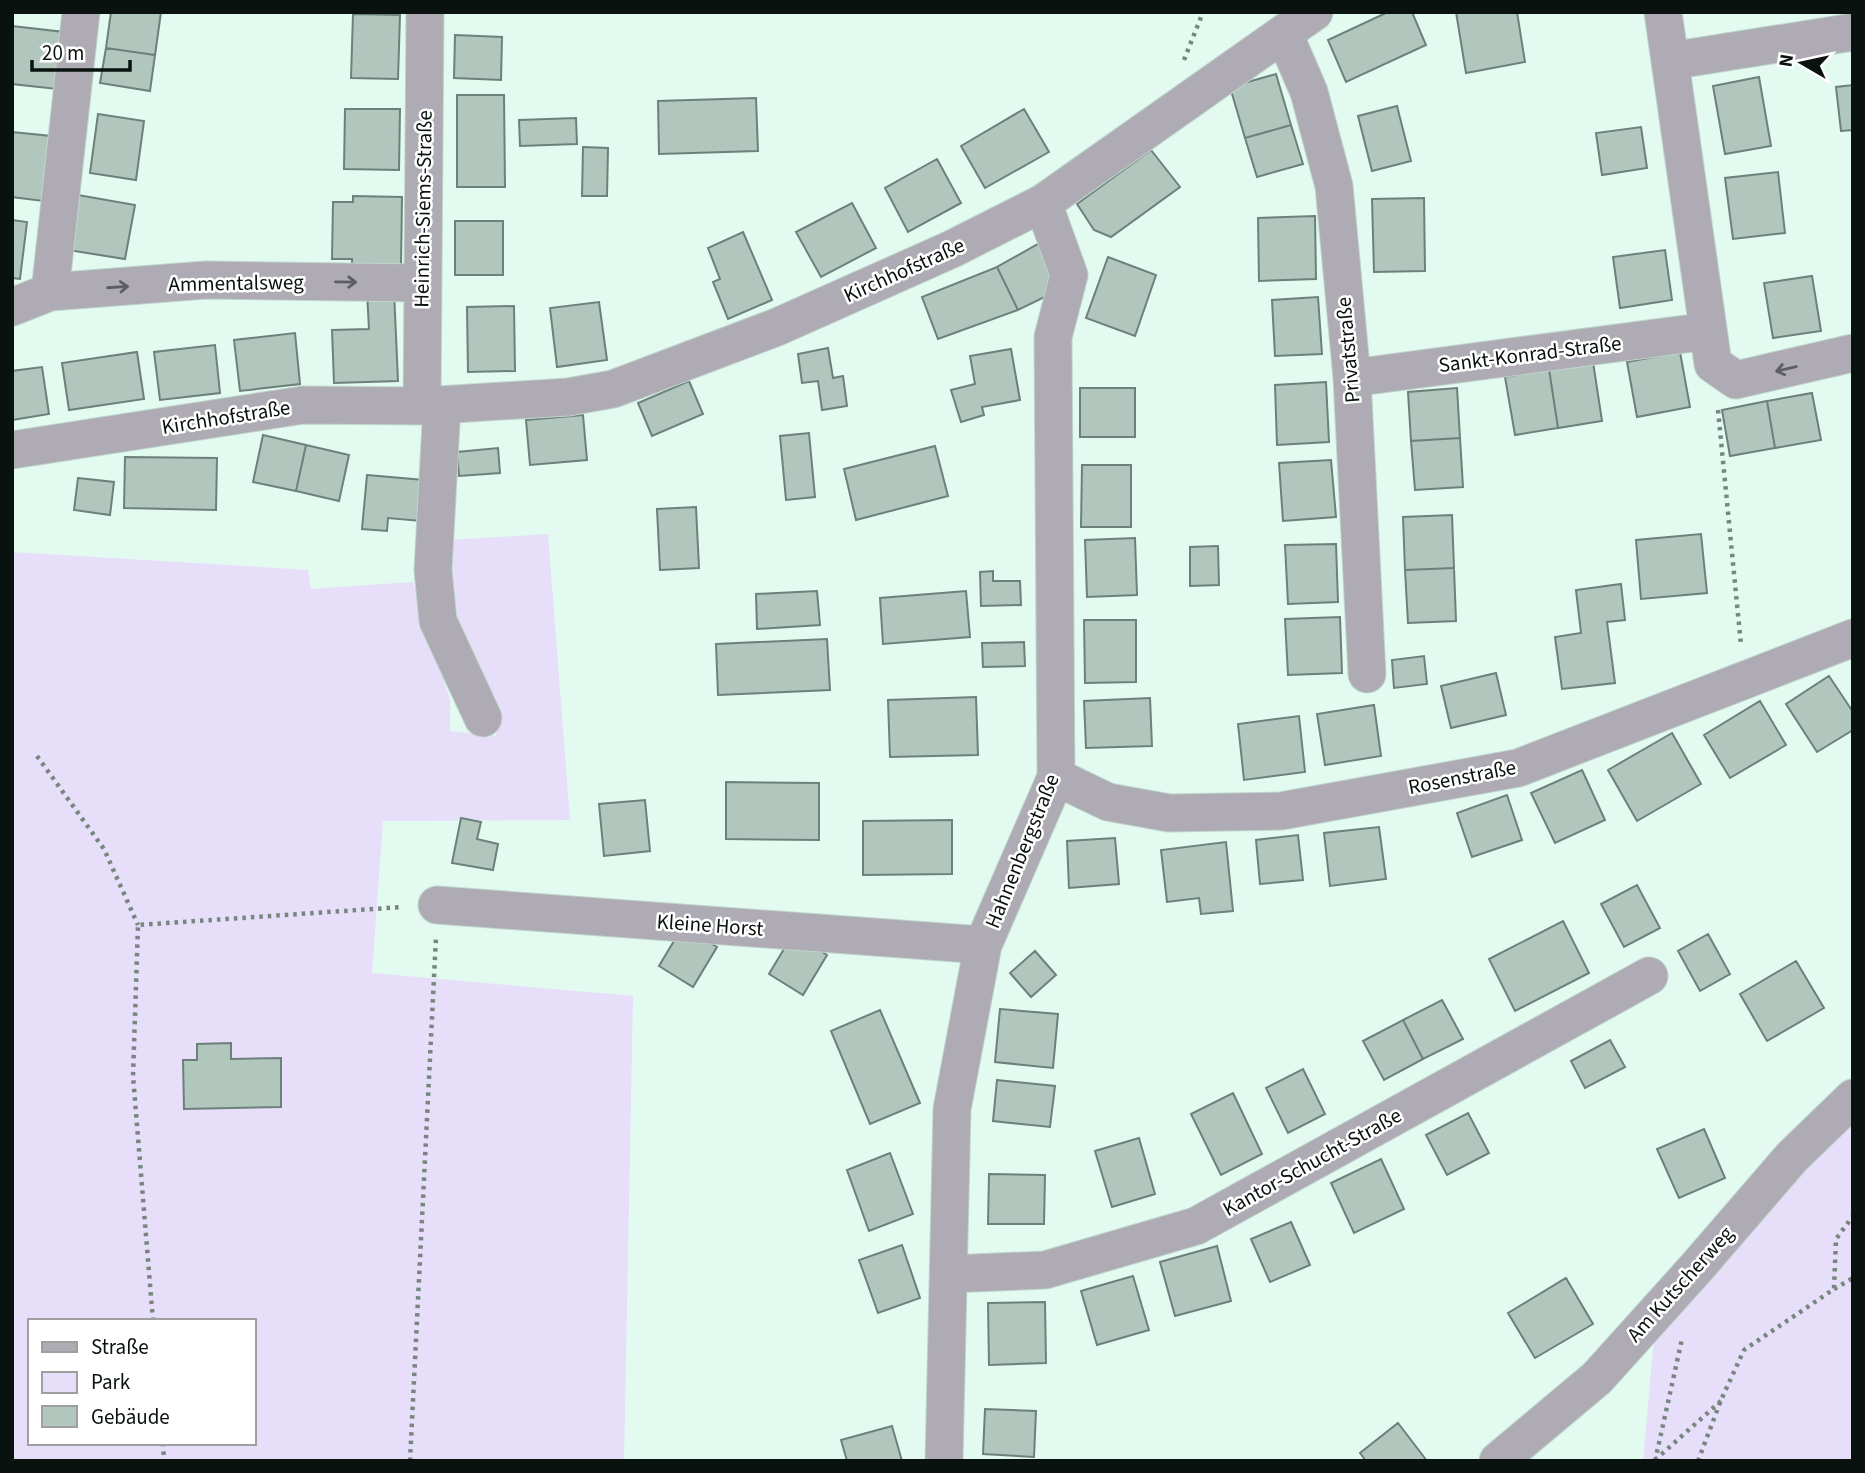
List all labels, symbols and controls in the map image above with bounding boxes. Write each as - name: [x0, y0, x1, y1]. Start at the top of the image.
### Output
- scale bar: [32, 28, 130, 72]
- north arrow: [1767, 28, 1837, 98]
- text: 20 m: [42, 38, 84, 68]
- text: N: [1772, 52, 1801, 69]
- street label: Heinrich-Siems-Straße: [406, 110, 440, 308]
- street label: Kirchhofstraße: [839, 230, 969, 310]
- street label: Ammentalsweg: [168, 267, 304, 299]
- one-way arrow: [334, 275, 357, 289]
- one-way arrow: [107, 280, 129, 293]
- street label: Privatstraße: [1328, 296, 1368, 404]
- street label: Sankt-Konrad-Straße: [1437, 328, 1623, 380]
- one-way arrow: [1775, 362, 1798, 376]
- street label: Kirchhofstraße: [160, 392, 292, 442]
- street label: Rosenstraße: [1406, 752, 1518, 802]
- street label: Hahnenbergstraße: [977, 769, 1067, 933]
- street label: Kleine Horst: [656, 906, 764, 944]
- street label: Kantor-Schucht-Straße: [1217, 1100, 1407, 1224]
- street label: Am Kutscherweg: [1620, 1219, 1741, 1349]
- legend: [28, 1319, 256, 1445]
- text: Straße: [91, 1332, 149, 1362]
- text: Park: [91, 1367, 131, 1397]
- text: Gebäude: [91, 1402, 170, 1432]

